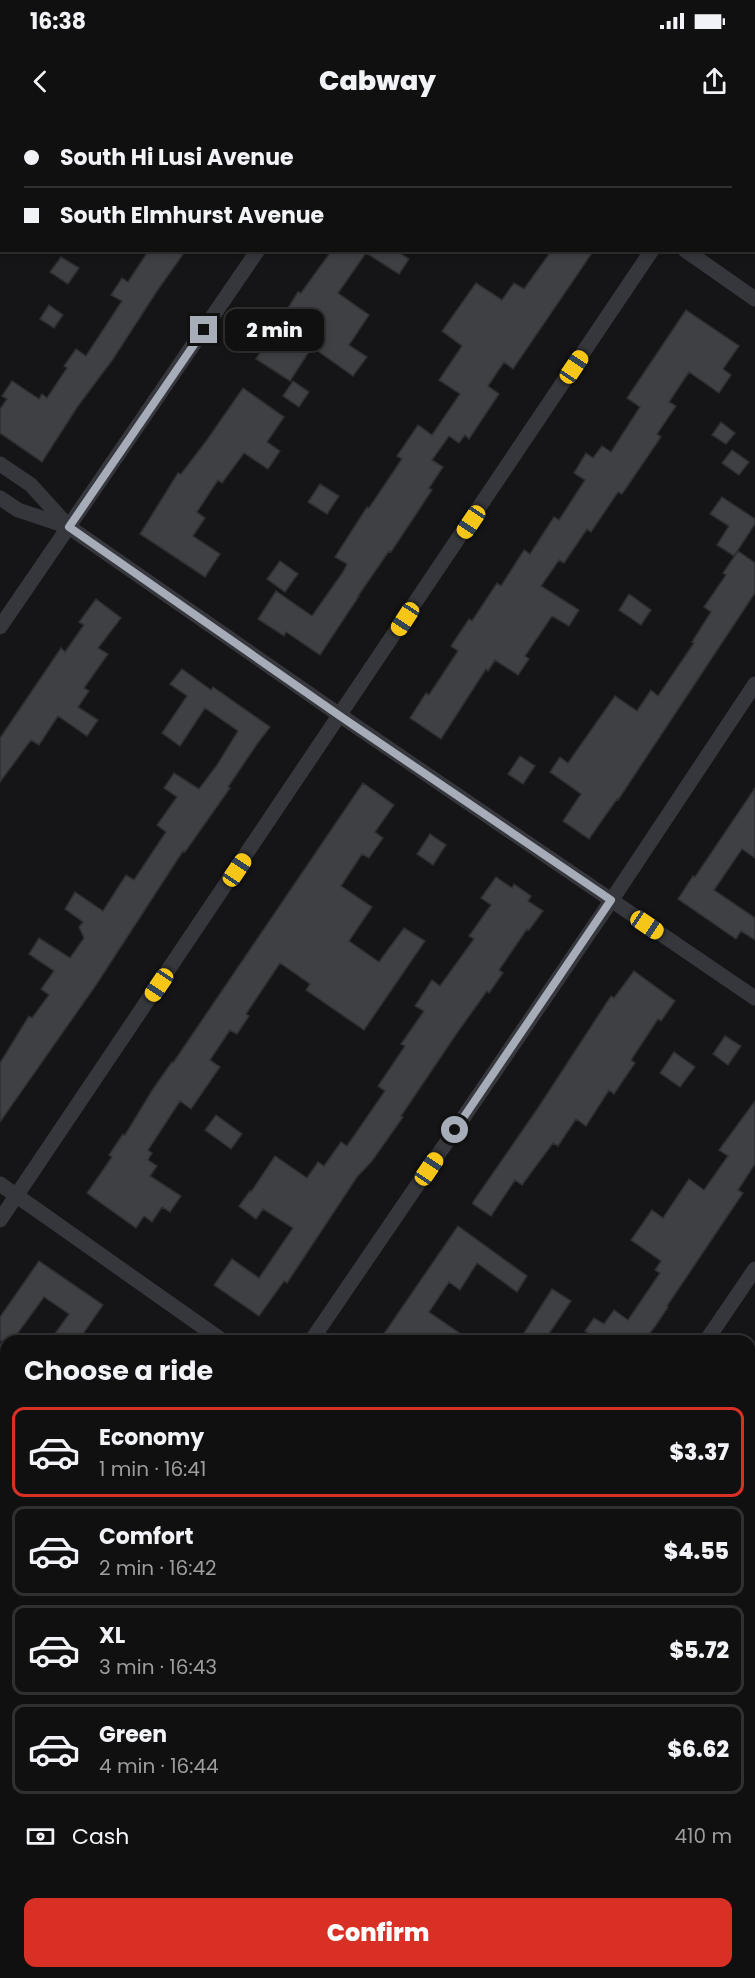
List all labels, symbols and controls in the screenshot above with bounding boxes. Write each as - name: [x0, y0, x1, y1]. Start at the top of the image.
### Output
- text: 16:38: [30, 6, 86, 37]
- text: Cabway: [319, 62, 436, 99]
- icon: back: [24, 65, 57, 98]
- icon: share: [698, 65, 731, 98]
- text: South Hi Lusi Avenue: [60, 142, 294, 173]
- text: South Elmhurst Avenue: [60, 200, 324, 231]
- callout: 2 min: [225, 309, 324, 351]
- route end: [190, 316, 217, 343]
- text: 2 min: [246, 316, 303, 344]
- car: [556, 347, 592, 387]
- car: [453, 502, 489, 542]
- car: [388, 599, 422, 639]
- car: [219, 850, 255, 890]
- car: [627, 907, 667, 943]
- car: [141, 965, 177, 1005]
- route start: [441, 1116, 468, 1143]
- car: [411, 1149, 447, 1189]
- text: Choose a ride: [24, 1352, 213, 1389]
- text: Economy: [99, 1422, 204, 1453]
- icon: car: [27, 1425, 81, 1479]
- text: $3.37: [669, 1437, 729, 1468]
- text: 1 min · 16:41: [99, 1455, 206, 1483]
- text: Comfort: [99, 1521, 193, 1552]
- icon: car: [27, 1524, 81, 1578]
- text: $4.55: [664, 1536, 729, 1567]
- text: 2 min · 16:42: [99, 1554, 217, 1582]
- text: XL: [99, 1620, 125, 1651]
- icon: car: [27, 1623, 81, 1677]
- text: $5.72: [669, 1635, 729, 1666]
- text: 3 min · 16:43: [99, 1653, 217, 1681]
- text: Green: [99, 1719, 167, 1750]
- icon: car: [27, 1722, 81, 1776]
- text: $6.62: [667, 1734, 729, 1765]
- text: 4 min · 16:44: [99, 1752, 219, 1780]
- icon: cash: [24, 1820, 57, 1853]
- text: Cash: [72, 1821, 129, 1852]
- text: 410 m: [675, 1822, 732, 1850]
- button: Confirm: [24, 1898, 732, 1967]

